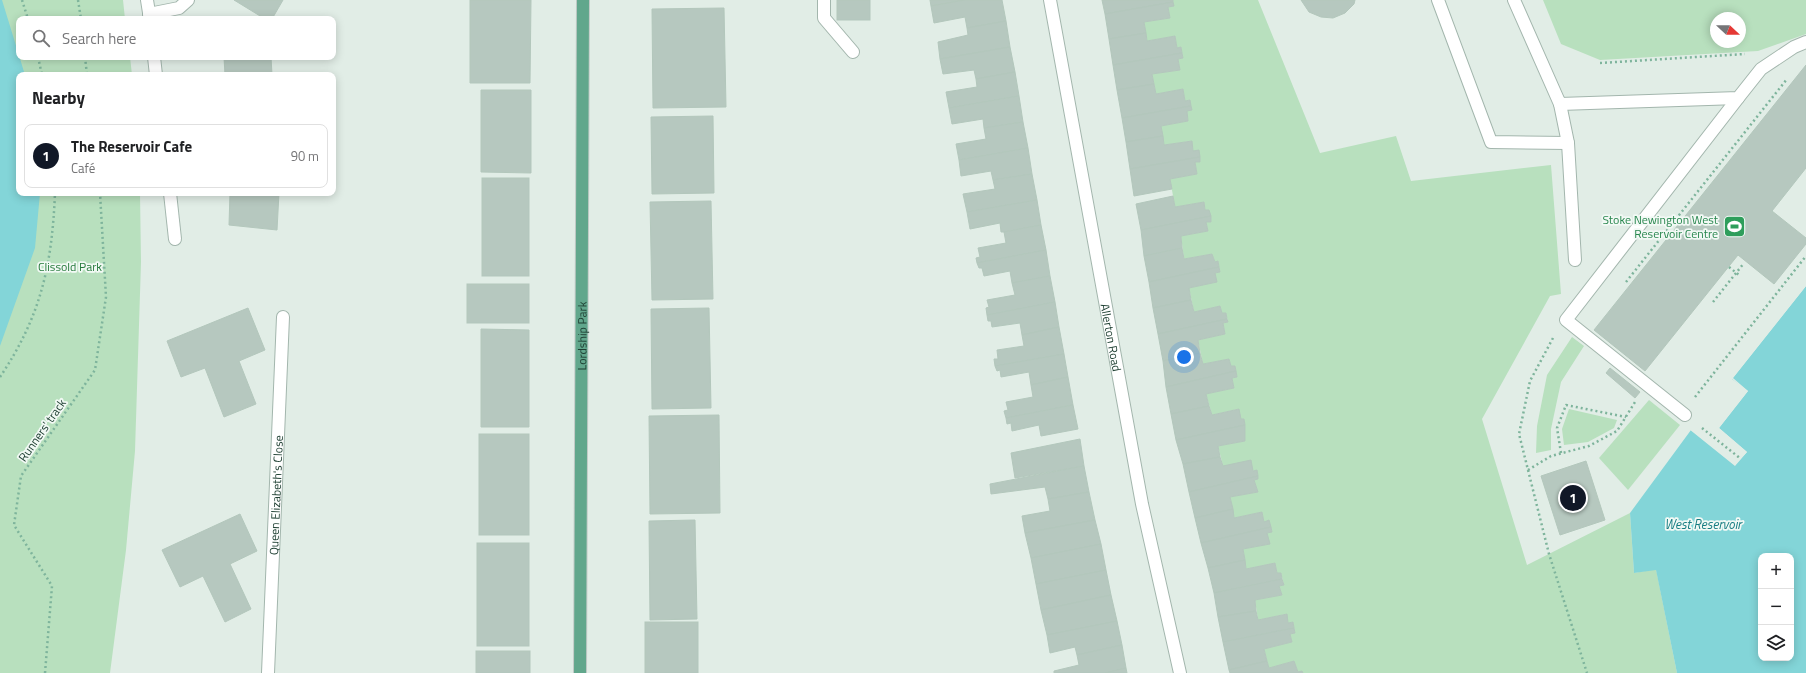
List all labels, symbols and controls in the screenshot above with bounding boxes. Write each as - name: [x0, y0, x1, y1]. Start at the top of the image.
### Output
- north arrow: [1710, 12, 1746, 48]
- search box: [16, 16, 336, 60]
- icon: search: [30, 27, 52, 49]
- text: Search here: [62, 27, 136, 50]
- text: Nearby: [32, 85, 85, 111]
- text: The Reservoir Cafe: [71, 135, 192, 158]
- text: 1: [42, 146, 50, 166]
- text: 90 m: [291, 146, 319, 166]
- text: Café: [71, 158, 95, 178]
- place label: Stoke Newington West Reservoir Centre: [1602, 210, 1719, 243]
- sports icon: Stoke Newington West Reservoir Centre: [1721, 213, 1747, 239]
- park label: Clissold Park: [38, 257, 102, 276]
- street label: Lordship Park: [572, 301, 591, 371]
- street label: Allerton Road: [1096, 302, 1127, 373]
- your location: [1174, 347, 1194, 367]
- street label: Runners' track: [13, 394, 71, 465]
- street label: Queen Elizabeth's Close: [263, 435, 288, 555]
- pin: 1: [1560, 483, 1586, 513]
- water label: West Reservoir: [1665, 514, 1743, 534]
- map controls: [1758, 553, 1794, 661]
- button: +: [1758, 553, 1794, 589]
- button: −: [1758, 589, 1794, 625]
- button: layers: [1758, 625, 1794, 661]

